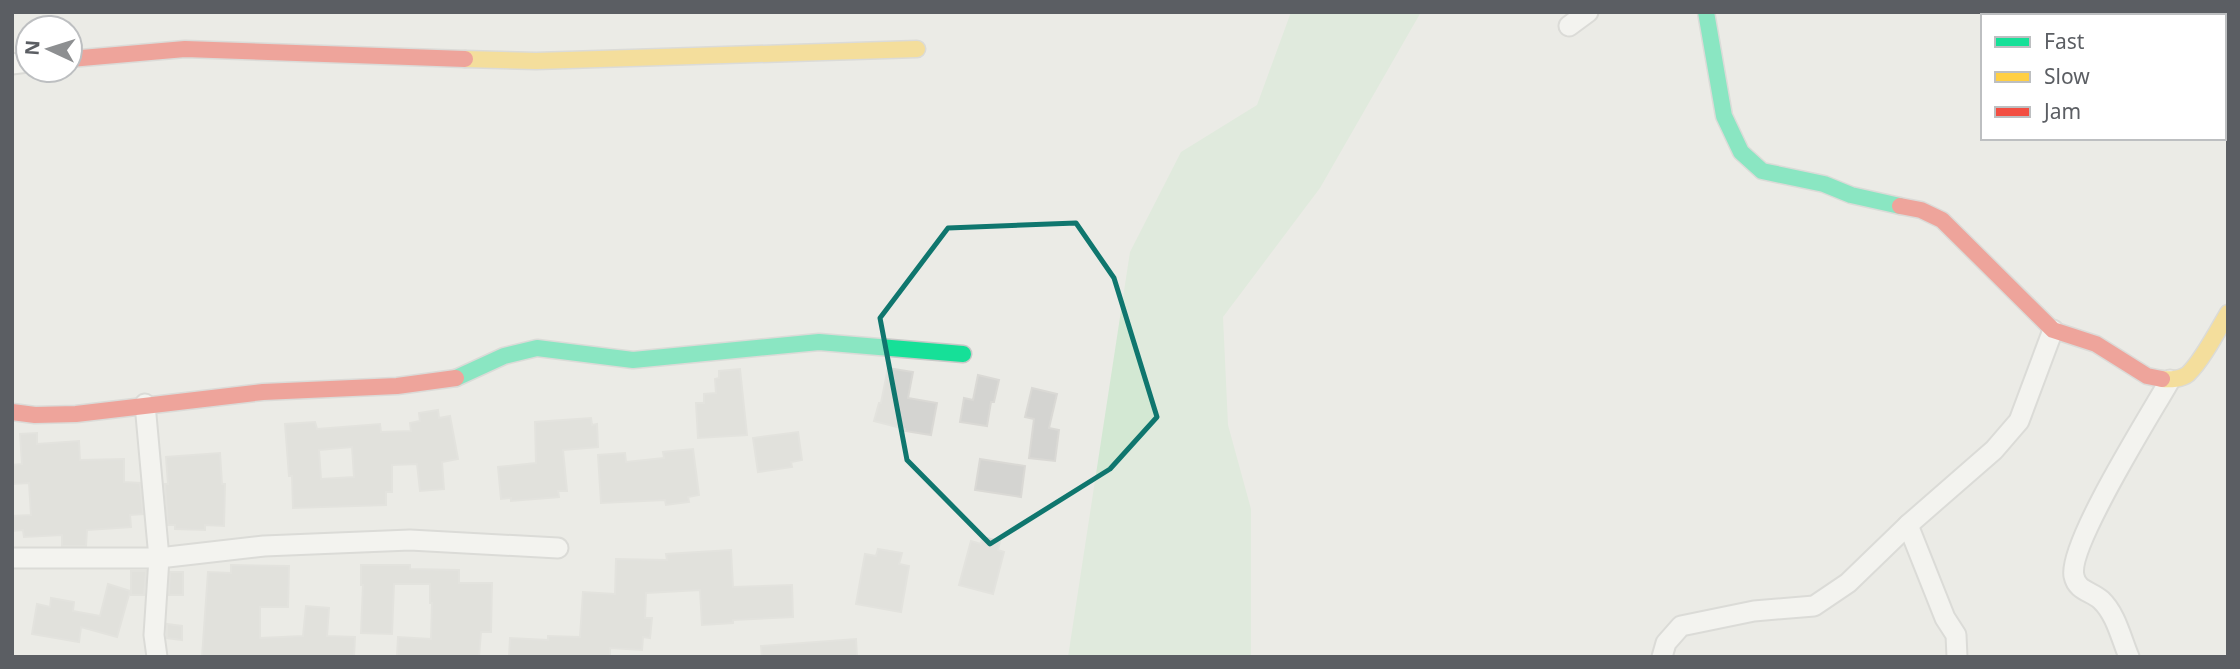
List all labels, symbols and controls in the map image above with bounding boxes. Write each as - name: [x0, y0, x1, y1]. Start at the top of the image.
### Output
- north arrow: [14, 14, 84, 84]
- legend: [1981, 14, 2226, 140]
- text: Fast: [2044, 27, 2085, 55]
- text: N: [19, 39, 46, 56]
- text: Slow: [2044, 62, 2090, 90]
- text: Jam: [2042, 97, 2081, 125]

